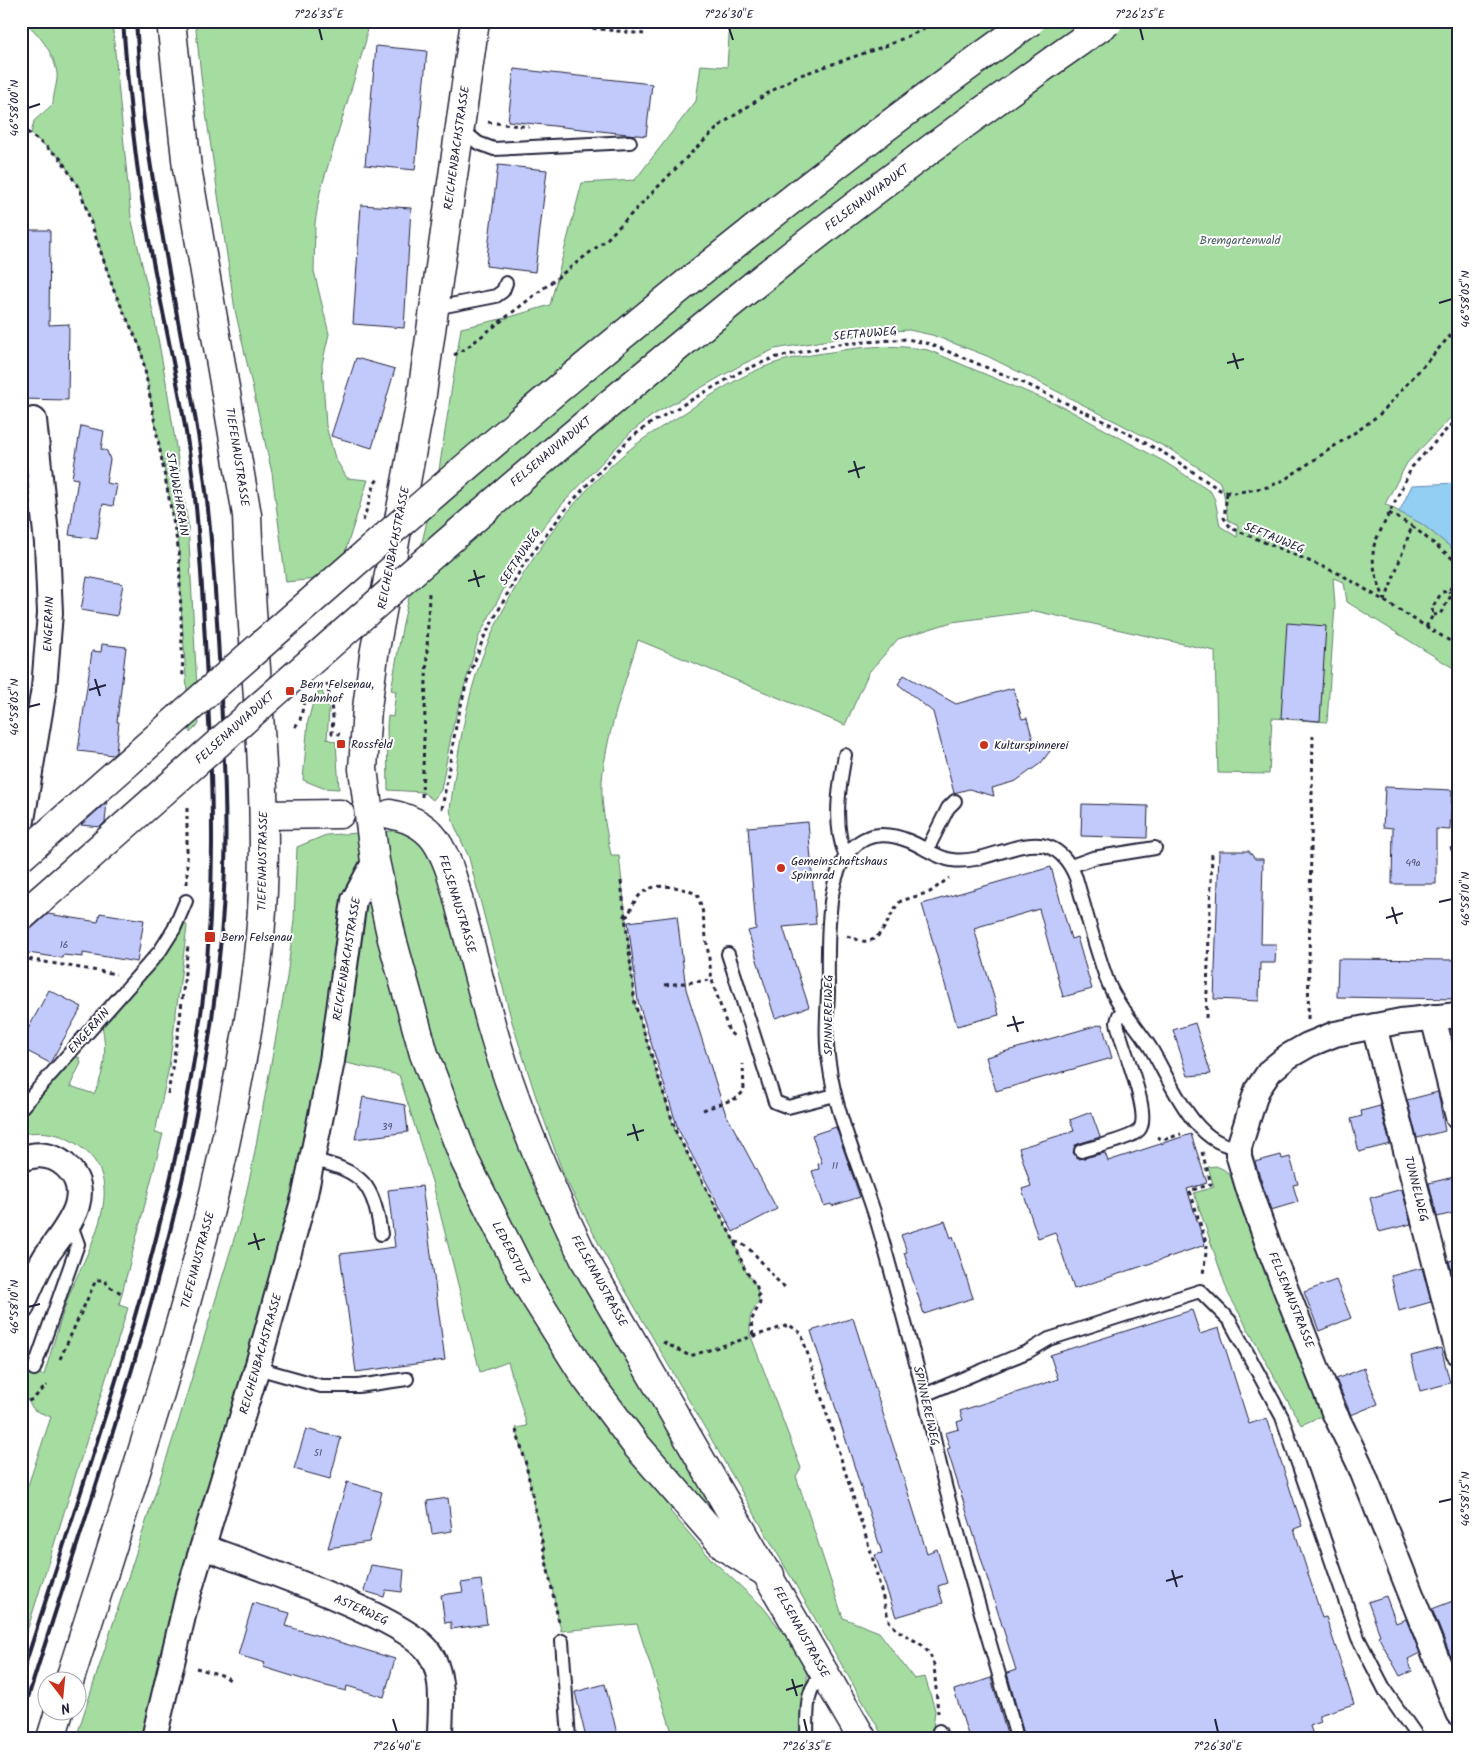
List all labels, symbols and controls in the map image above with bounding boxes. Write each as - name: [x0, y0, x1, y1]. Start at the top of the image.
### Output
- text: 7°26'35"E: [294, 5, 345, 24]
- text: 7°26'30"E: [705, 5, 754, 24]
- text: 7°26'25"E: [1115, 5, 1166, 24]
- text: 46°58'00"N: [5, 80, 24, 136]
- street label: REICHENBACHSTRASSE: [439, 84, 475, 211]
- street label: FELSENAUVIADUKT: [821, 159, 915, 236]
- park label: Bremgartenwald: [1200, 231, 1281, 250]
- text: 46°58'05"N: [1456, 270, 1475, 328]
- street label: SEFTAUWEG: [832, 322, 898, 346]
- street label: TIEFENAUSTRASSE: [220, 406, 254, 509]
- street label: FELSENAUVIADUKT: [506, 411, 597, 492]
- street label: STAUWEHRRAIN: [160, 451, 194, 537]
- street label: REICHENBACHSTRASSE: [373, 484, 415, 611]
- street label: SEFTAUWEG: [1241, 517, 1307, 559]
- street label: SEFTAUWEG: [495, 525, 545, 589]
- street label: ENGERAIN: [39, 596, 59, 652]
- place label: Bern Felsenau, Bahnhof: [300, 675, 374, 708]
- text: 46°58'05"N: [5, 678, 24, 736]
- marker: Bern Felsenau, Bahnhof: [284, 685, 296, 697]
- street label: FELSENAUVIADUKT: [191, 686, 280, 769]
- place label: Rossfeld: [351, 735, 394, 754]
- place label: Kulturspinnerei: [994, 736, 1069, 755]
- marker: Rossfeld: [335, 738, 347, 750]
- marker: Kulturspinnerei: [978, 739, 990, 751]
- street label: TIEFENAUSTRASSE: [253, 810, 273, 911]
- street label: FELSENAUSTRASSE: [433, 852, 481, 957]
- place label: Gemeinschaftshaus Spinnrad: [791, 852, 888, 885]
- house number: 49a: [1405, 855, 1421, 871]
- marker: Gemeinschaftshaus Spinnrad: [775, 862, 787, 874]
- text: 46°58'10"N: [1456, 872, 1475, 926]
- street label: REICHENBACHSTRASSE: [328, 895, 366, 1022]
- place label: Bern Felsenau: [221, 928, 292, 947]
- marker: Bern Felsenau: [203, 930, 217, 944]
- house number: 16: [60, 937, 68, 953]
- street label: SPINNEREIWEG: [819, 974, 838, 1056]
- street label: ENGERAIN: [63, 1004, 115, 1058]
- house number: 39: [382, 1119, 392, 1135]
- street label: TUNNELWEG: [1399, 1154, 1433, 1224]
- house number: 11: [832, 1158, 838, 1174]
- street label: TIEFENAUSTRASSE: [176, 1208, 220, 1311]
- street label: LEDERSTUTZ: [486, 1218, 536, 1288]
- street label: FELSENAUSTRASSE: [566, 1231, 633, 1331]
- street label: FELSENAUSTRASSE: [1263, 1249, 1319, 1352]
- text: 46°58'10"N: [5, 1280, 24, 1334]
- street label: REICHENBACHSTRASSE: [235, 1290, 288, 1417]
- street label: SPINNEREIWEG: [908, 1364, 944, 1448]
- house number: 51: [314, 1445, 322, 1461]
- text: 46°58'15"N: [1456, 1471, 1475, 1527]
- street label: FELSENAUSTRASSE: [768, 1582, 835, 1682]
- street label: ASTERWEG: [331, 1590, 391, 1630]
- north arrow: [38, 1672, 88, 1722]
- text: N: [58, 1696, 73, 1719]
- text: 7°26'40"E: [373, 1737, 422, 1756]
- text: 7°26'35"E: [782, 1737, 833, 1756]
- text: 7°26'30"E: [1194, 1737, 1243, 1756]

